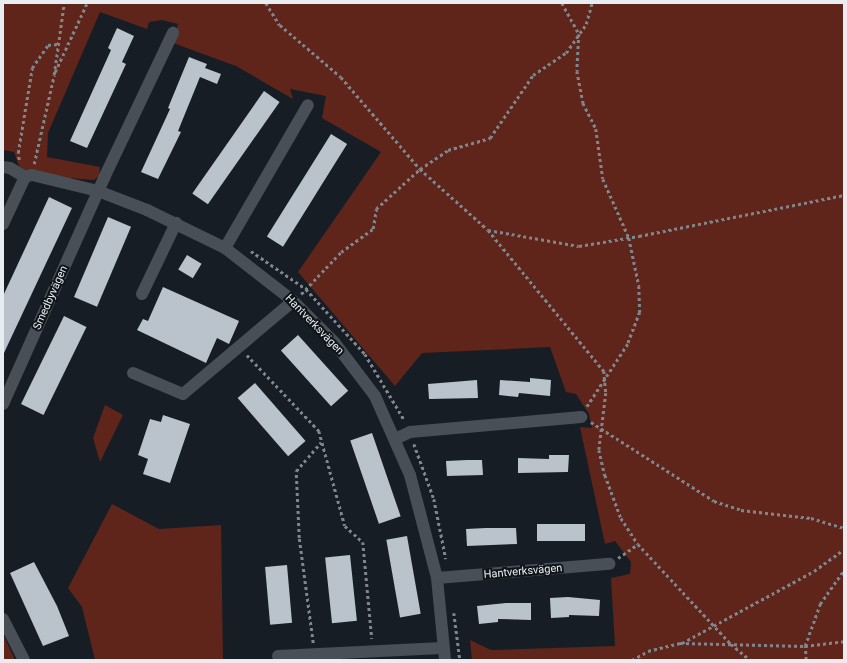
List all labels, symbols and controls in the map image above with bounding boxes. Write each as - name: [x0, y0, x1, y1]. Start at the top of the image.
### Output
- street label: Smedbyvägen: [31, 264, 71, 332]
- street label: Hantverksvägen: [282, 292, 346, 358]
- street label: Hantverksvägen: [483, 562, 563, 582]

